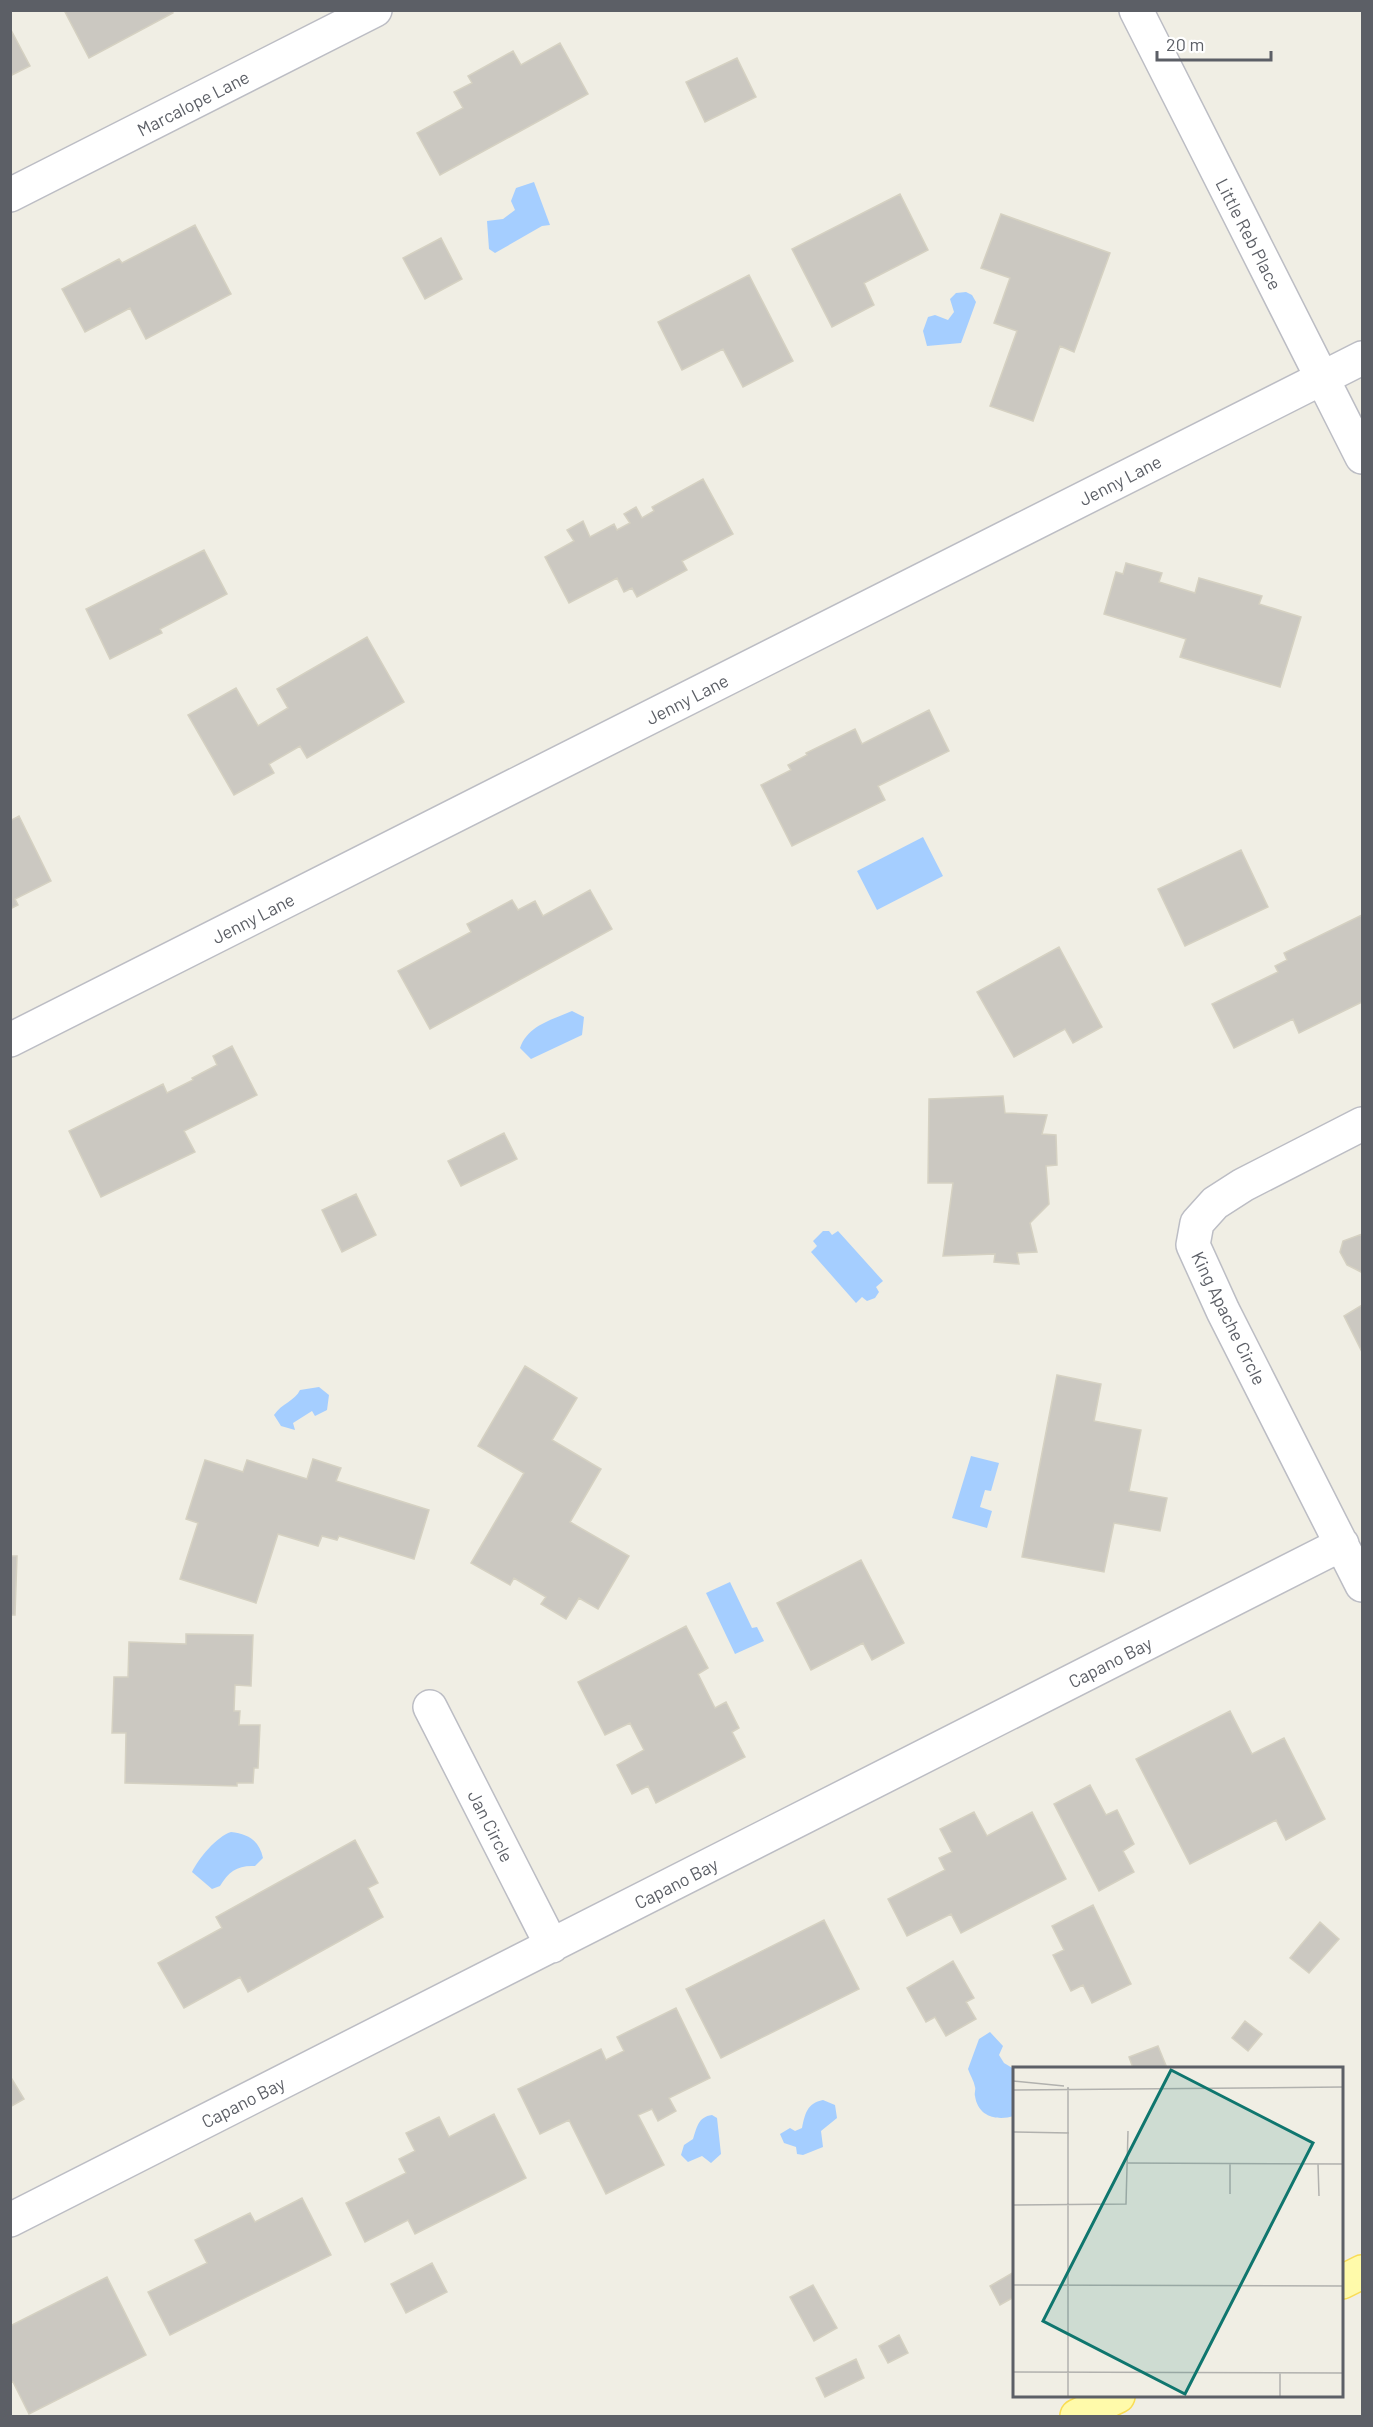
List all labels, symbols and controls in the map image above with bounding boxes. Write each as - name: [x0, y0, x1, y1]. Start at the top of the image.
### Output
- scale bar: [1157, 24, 1271, 62]
- text: 20 m: [1166, 33, 1204, 55]
- street label: Marcalope Lane: [133, 65, 253, 141]
- street label: Little Reb Place: [1211, 175, 1287, 293]
- street label: Jenny Lane: [1075, 450, 1165, 510]
- street label: Jenny Lane: [642, 669, 732, 729]
- street label: Jenny Lane: [208, 888, 298, 948]
- street label: King Apache Circle: [1187, 1248, 1271, 1388]
- street label: Capano Bay: [1065, 1632, 1155, 1692]
- street label: Jan Circle: [464, 1786, 518, 1866]
- street label: Capano Bay: [631, 1853, 721, 1913]
- inset map: [1013, 2067, 1343, 2397]
- street label: Capano Bay: [198, 2072, 288, 2132]

